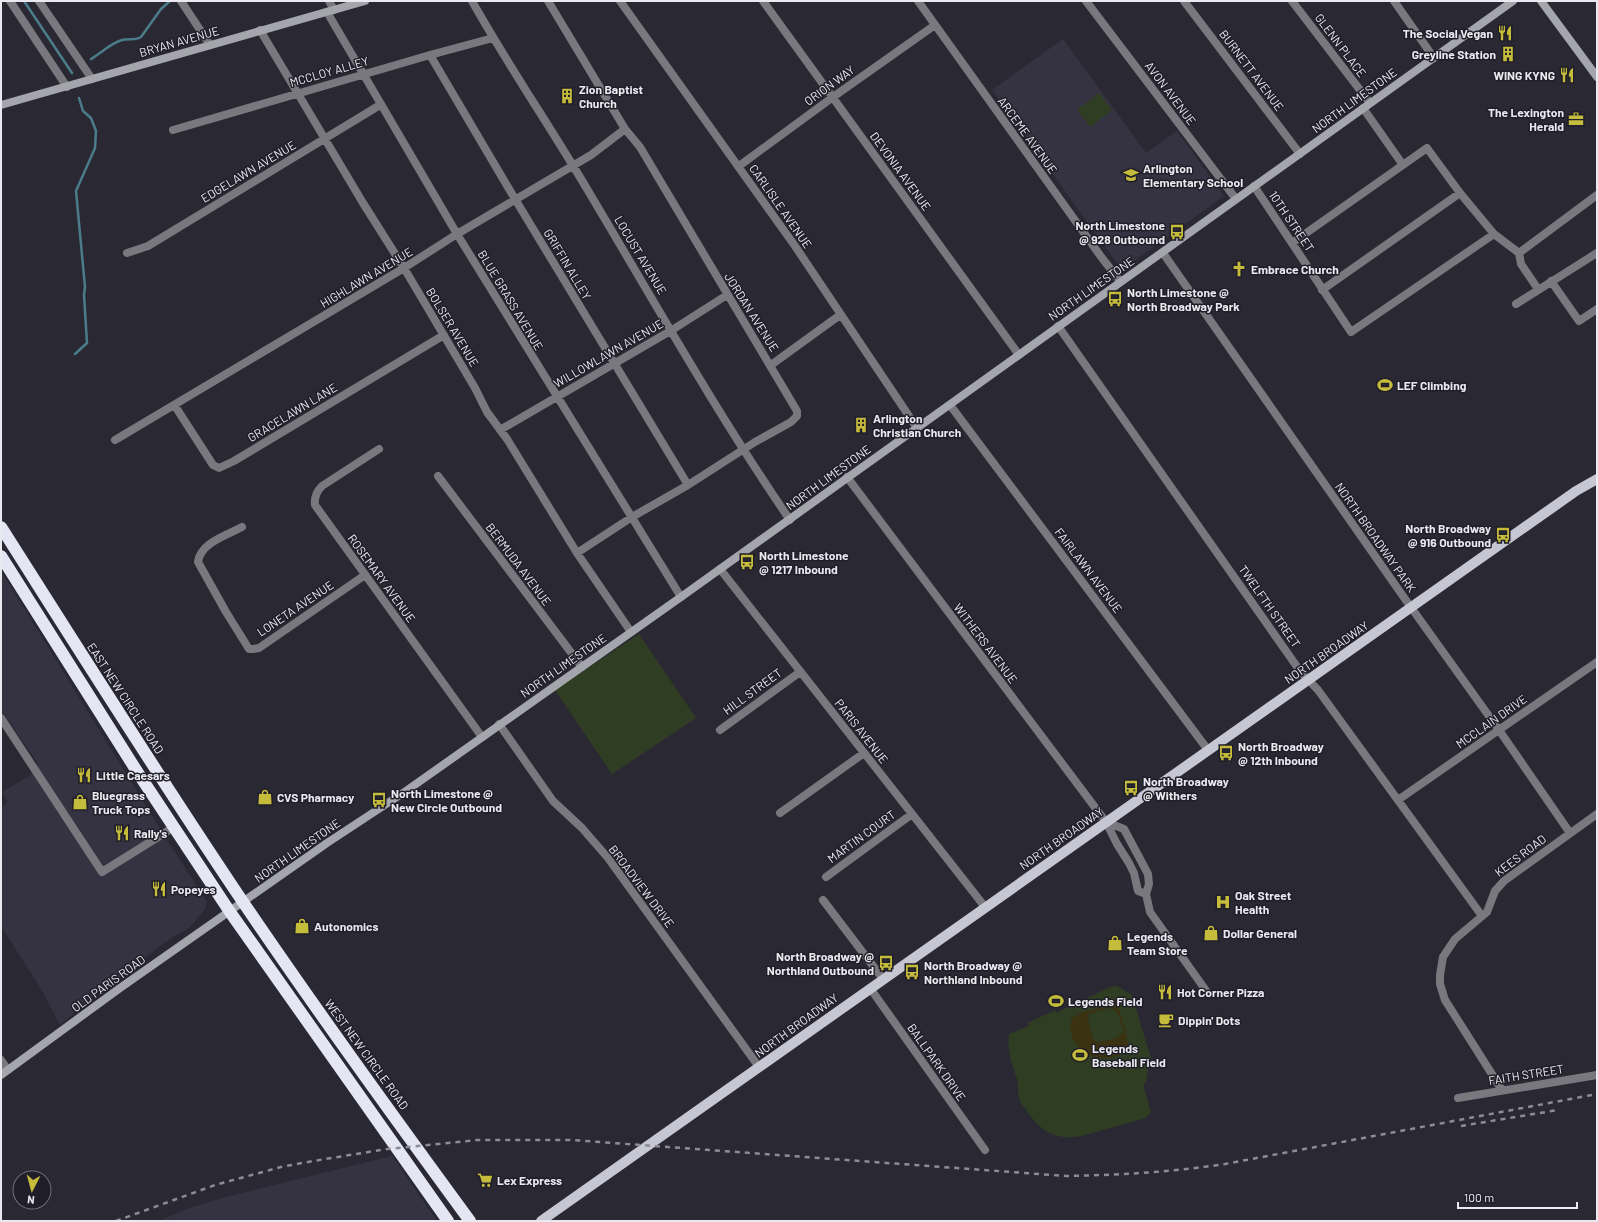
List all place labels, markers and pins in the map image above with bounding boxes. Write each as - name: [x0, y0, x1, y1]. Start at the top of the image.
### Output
- restaurant icon: The Social Vegan: [1496, 24, 1514, 42]
- place label: The Social Vegan: [1403, 26, 1493, 40]
- building icon: Greyline Station: [1499, 45, 1517, 63]
- place label: Greyline Station: [1412, 47, 1496, 61]
- restaurant icon: WING KYNG: [1558, 66, 1576, 84]
- place label: WING KYNG: [1493, 68, 1555, 82]
- place label: Zion Baptist Church: [579, 82, 644, 110]
- building icon: Zion Baptist Church: [558, 87, 576, 105]
- place label: The Lexington Herald: [1488, 105, 1564, 133]
- office icon: The Lexington Herald: [1567, 110, 1585, 128]
- place label: Arlington Elementary School: [1143, 161, 1243, 189]
- school or university icon: Arlington Elementary School: [1122, 166, 1140, 184]
- place label: North Limestone @ 928 Outbound: [1076, 218, 1165, 246]
- bus stop icon: North Limestone @ 928 Outbound: [1168, 223, 1186, 241]
- church icon: Embrace Church: [1230, 260, 1248, 278]
- place label: Embrace Church: [1251, 262, 1339, 276]
- place label: North Limestone @ North Broadway Park: [1127, 285, 1240, 313]
- bus stop icon: North Limestone @ North Broadway Park: [1106, 290, 1124, 308]
- sports icon: LEF Climbing: [1376, 376, 1394, 394]
- place label: LEF Climbing: [1397, 378, 1467, 392]
- place label: Arlington Christian Church: [873, 411, 961, 439]
- building icon: Arlington Christian Church: [852, 416, 870, 434]
- place label: North Broadway @ 916 Outbound: [1405, 521, 1491, 549]
- bus stop icon: North Broadway @ 916 Outbound: [1494, 526, 1512, 544]
- place label: North Limestone @ 1217 Inbound: [759, 548, 849, 576]
- bus stop icon: North Limestone @ 1217 Inbound: [738, 553, 756, 571]
- place label: North Broadway @ 12th Inbound: [1238, 739, 1324, 767]
- bus stop icon: North Broadway @ 12th Inbound: [1217, 744, 1235, 762]
- restaurant icon: Little Caesars: [75, 766, 93, 784]
- place label: Little Caesars: [96, 768, 170, 782]
- place label: North Broadway @ Withers: [1143, 774, 1229, 802]
- bus stop icon: North Broadway @ Withers: [1122, 779, 1140, 797]
- place label: North Limestone @ New Circle Outbound: [391, 786, 502, 814]
- place label: Bluegrass Truck Tops: [92, 788, 150, 816]
- shop icon: CVS Pharmacy: [256, 788, 274, 806]
- place label: CVS Pharmacy: [277, 790, 354, 804]
- bus stop icon: North Limestone @ New Circle Outbound: [370, 791, 388, 809]
- shop icon: Bluegrass Truck Tops: [71, 793, 89, 811]
- restaurant icon: Rally's: [113, 824, 131, 842]
- place label: Rally's: [134, 826, 167, 840]
- restaurant icon: Popeyes: [150, 880, 168, 898]
- place label: Popeyes: [171, 882, 216, 896]
- place label: Oak Street Health: [1235, 888, 1292, 916]
- hospital icon: Oak Street Health: [1214, 893, 1232, 911]
- shop icon: Autonomics: [293, 917, 311, 935]
- place label: Autonomics: [314, 919, 379, 933]
- shop icon: Dollar General: [1202, 924, 1220, 942]
- place label: Dollar General: [1223, 926, 1297, 940]
- place label: Legends Team Store: [1127, 929, 1188, 957]
- shop icon: Legends Team Store: [1106, 934, 1124, 952]
- place label: North Broadway @ Northland Outbound: [767, 949, 874, 977]
- bus stop icon: North Broadway @ Northland Outbound: [877, 954, 895, 972]
- place label: North Broadway @ Northland Inbound: [924, 958, 1023, 986]
- bus stop icon: North Broadway @ Northland Inbound: [903, 963, 921, 981]
- restaurant icon: Hot Corner Pizza: [1156, 983, 1174, 1001]
- place label: Hot Corner Pizza: [1177, 985, 1264, 999]
- sports icon: Legends Field: [1047, 992, 1065, 1010]
- place label: Legends Field: [1068, 994, 1143, 1008]
- cafe icon: Dippin' Dots: [1157, 1011, 1175, 1029]
- place label: Dippin' Dots: [1178, 1013, 1240, 1027]
- place label: Legends Baseball Field: [1092, 1041, 1166, 1069]
- sports icon: Legends Baseball Field: [1071, 1046, 1089, 1064]
- supermarket icon: Lex Express: [476, 1171, 494, 1189]
- place label: Lex Express: [497, 1173, 562, 1187]

